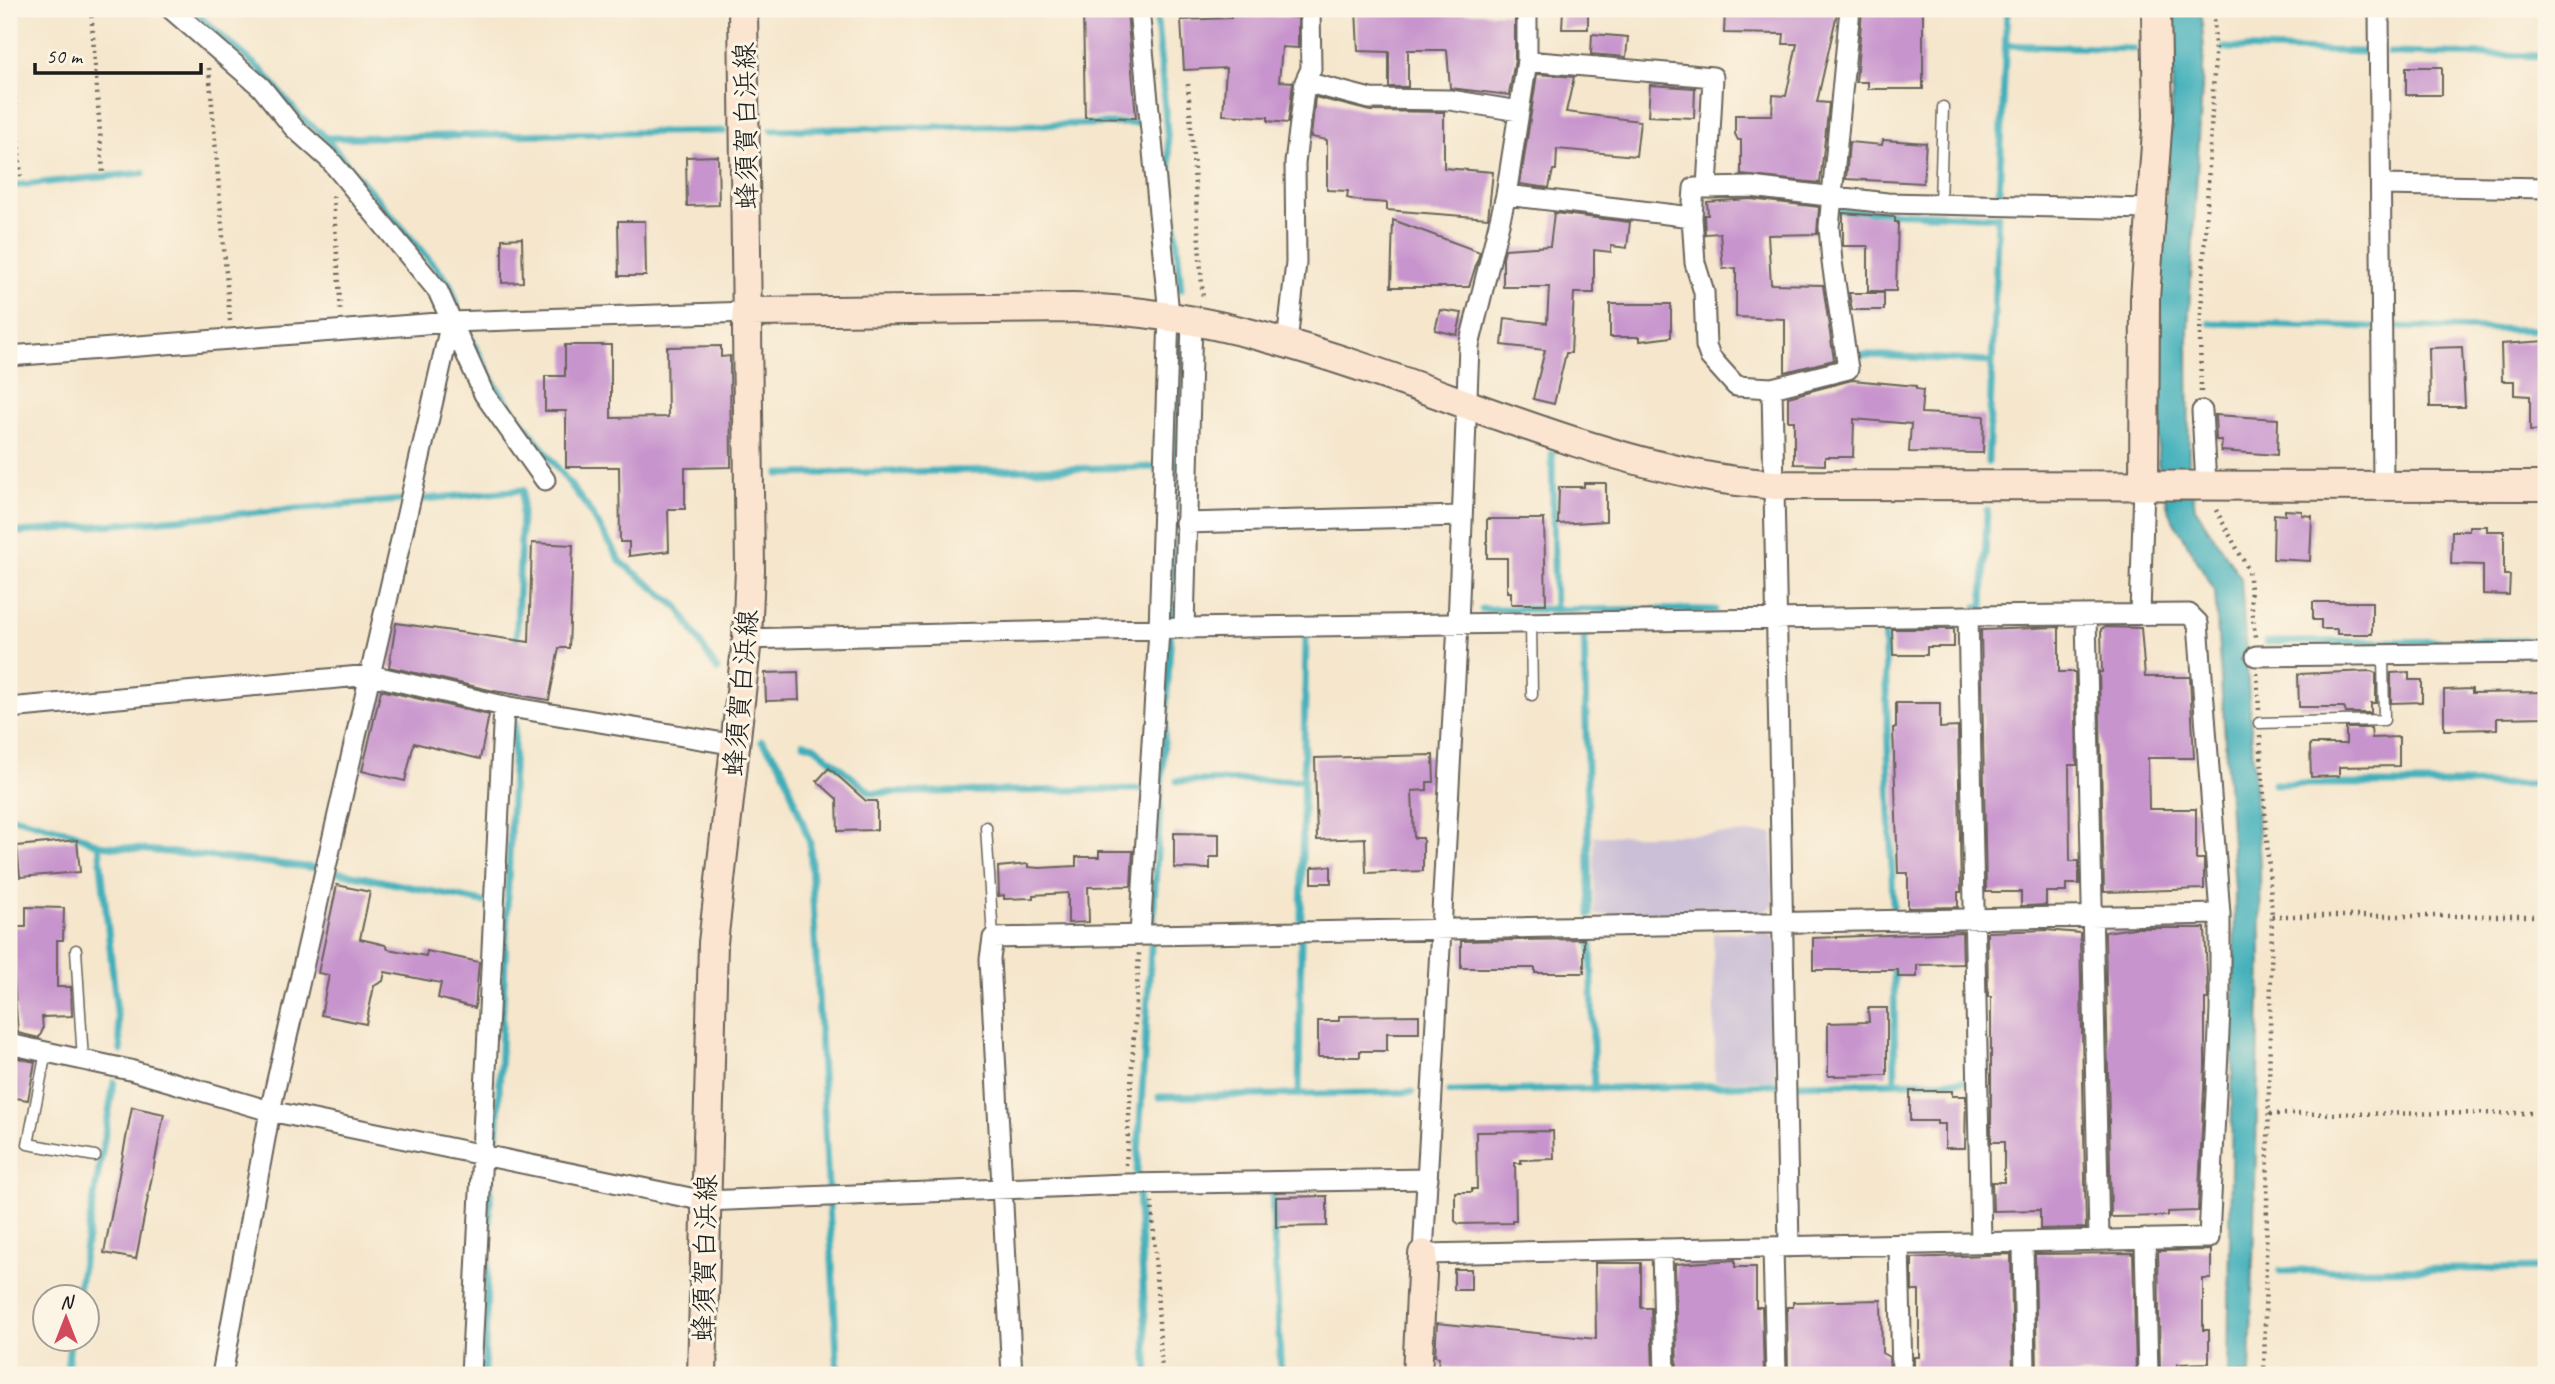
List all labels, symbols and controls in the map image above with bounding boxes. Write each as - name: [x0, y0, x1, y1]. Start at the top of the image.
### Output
- scale bar: [35, 32, 201, 76]
- street label: 蜂須賀白浜線: [727, 42, 764, 210]
- text: 50 m: [46, 43, 84, 69]
- street label: 蜂須賀白浜線: [716, 608, 765, 778]
- street label: 蜂須賀白浜線: [686, 1174, 723, 1342]
- north arrow: [32, 1282, 102, 1352]
- text: N: [60, 1290, 75, 1314]

